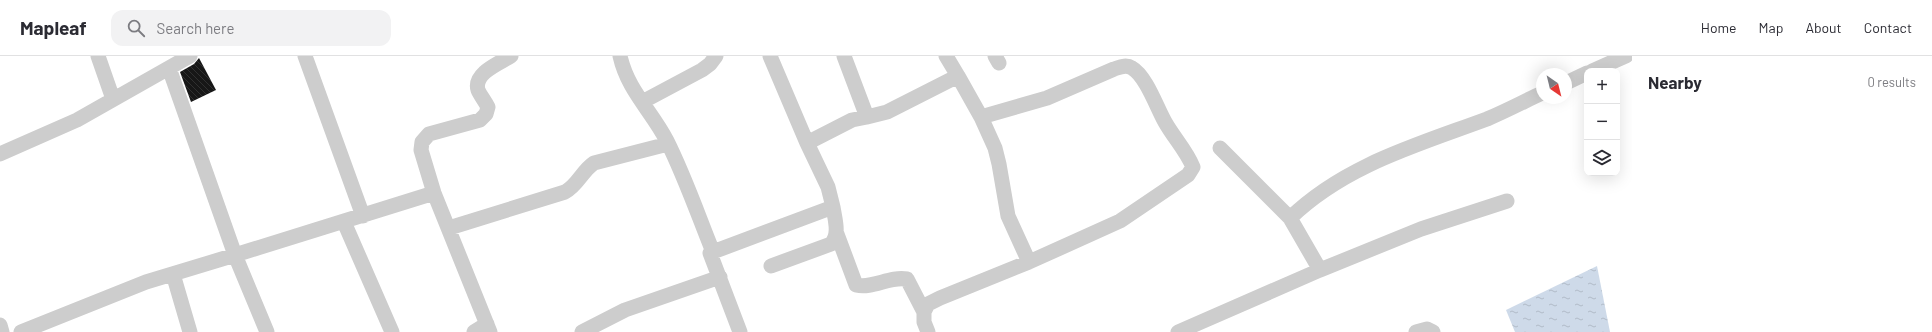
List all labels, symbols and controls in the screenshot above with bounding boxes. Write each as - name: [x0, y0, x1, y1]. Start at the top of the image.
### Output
- search box: [111, 10, 391, 46]
- text: Mapleaf: [20, 16, 87, 39]
- icon: search: [125, 17, 147, 39]
- text: Search here: [157, 19, 235, 37]
- text: Home: [1701, 19, 1737, 36]
- text: Map: [1759, 19, 1783, 36]
- text: About: [1805, 19, 1842, 36]
- text: Contact: [1864, 19, 1912, 36]
- north arrow: [1536, 68, 1572, 104]
- map controls: [1584, 68, 1620, 176]
- button: +: [1584, 68, 1620, 104]
- text: Nearby: [1648, 72, 1702, 92]
- text: 0 results: [1867, 74, 1916, 90]
- button: −: [1584, 104, 1620, 140]
- button: layers: [1584, 140, 1620, 176]

